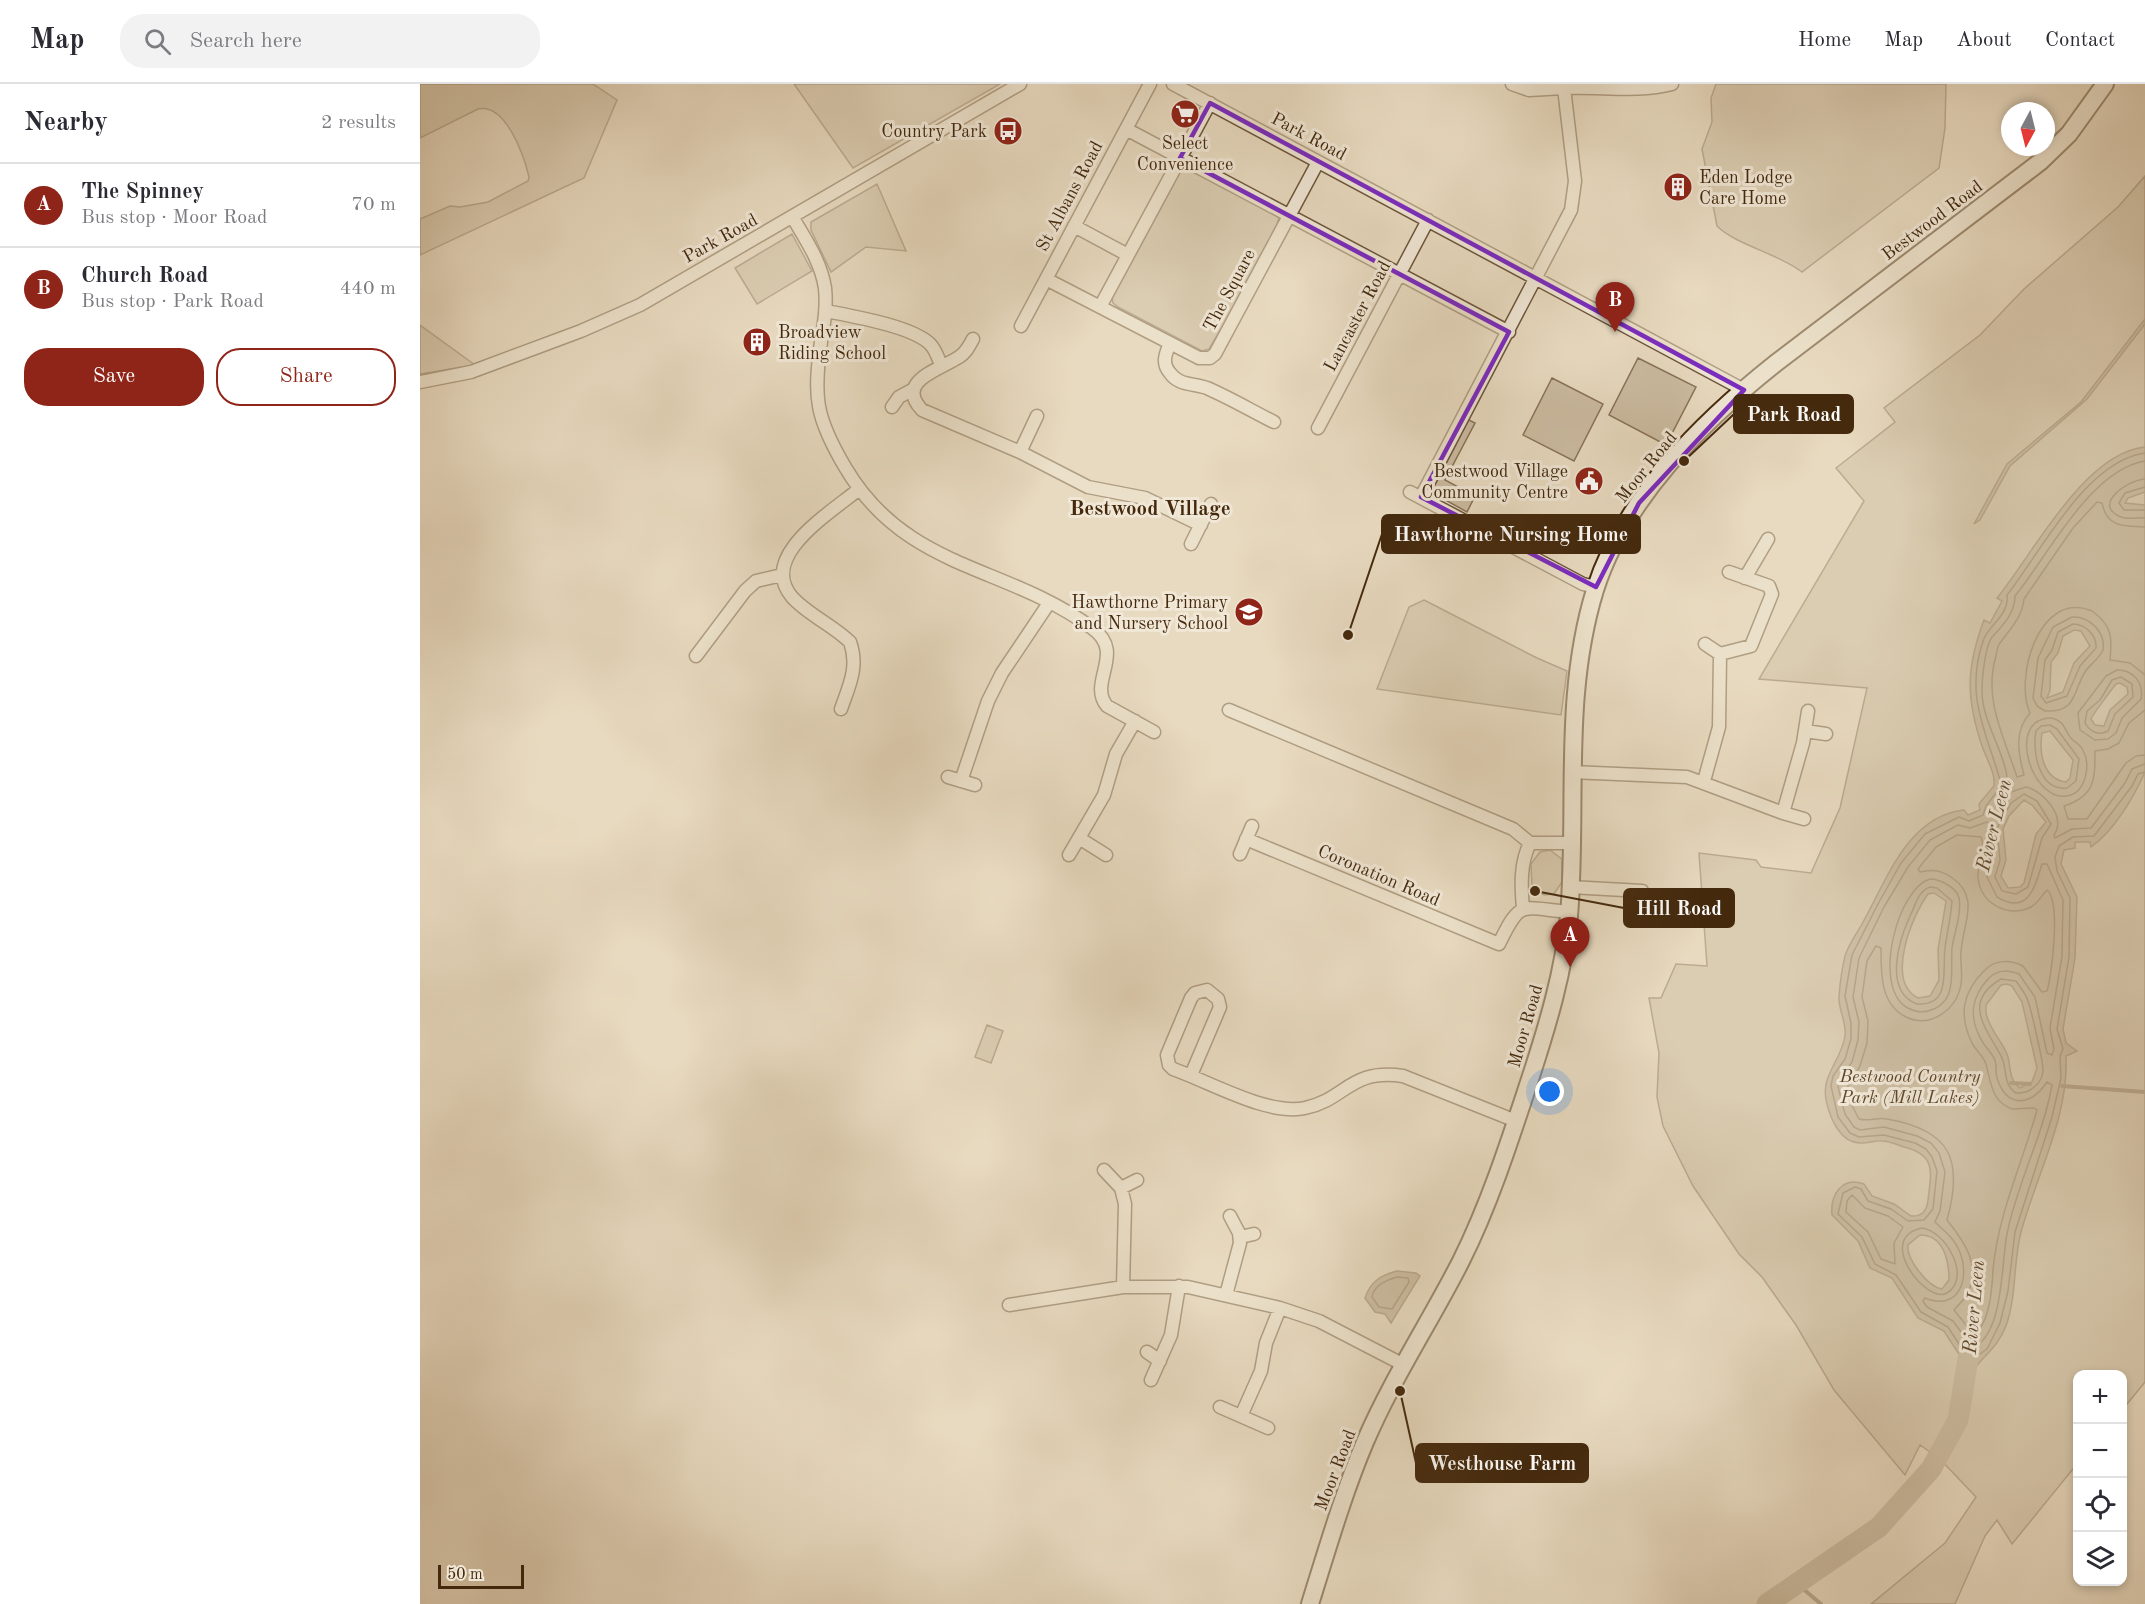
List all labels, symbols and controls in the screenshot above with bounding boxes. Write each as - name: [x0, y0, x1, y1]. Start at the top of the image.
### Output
- search box: [120, 14, 540, 68]
- icon: search: [141, 25, 174, 58]
- text: Map: [30, 27, 84, 55]
- text: Search here: [189, 30, 302, 52]
- text: Home: [1798, 30, 1851, 51]
- text: Map: [1884, 30, 1923, 51]
- text: About: [1956, 30, 2012, 51]
- text: Contact: [2045, 30, 2115, 51]
- supermarket icon: Select Convenience: [1169, 98, 1201, 130]
- north arrow: [2001, 102, 2055, 156]
- text: Nearby: [24, 110, 108, 136]
- street label: Park Road: [1268, 110, 1349, 164]
- text: 2 results: [321, 113, 396, 133]
- bus stop icon: Country Park: [992, 115, 1024, 147]
- place label: Country Park: [881, 123, 987, 141]
- place label: Select Convenience: [1137, 135, 1233, 174]
- street label: St Albans Road: [1033, 138, 1106, 255]
- place label: Eden Lodge Care Home: [1699, 169, 1792, 208]
- building icon: Eden Lodge Care Home: [1662, 171, 1694, 203]
- street label: Bestwood Road: [1879, 177, 1986, 264]
- text: The Spinney: [81, 181, 204, 203]
- text: A: [36, 195, 51, 215]
- text: 70 m: [351, 195, 396, 215]
- text: Bus stop · Moor Road: [81, 208, 267, 228]
- street label: Park Road: [680, 211, 761, 267]
- street label: The Square: [1201, 246, 1259, 335]
- street label: Lancaster Road: [1321, 258, 1395, 375]
- text: Church Road: [81, 265, 208, 287]
- text: B: [36, 279, 51, 299]
- text: 440 m: [340, 279, 396, 299]
- pin: B: [1596, 282, 1634, 332]
- text: Bus stop · Park Road: [81, 292, 264, 312]
- place label: Broadview Riding School: [778, 324, 886, 363]
- building icon: Broadview Riding School: [741, 326, 773, 358]
- button: Save: [24, 348, 204, 406]
- button: Share: [216, 348, 396, 406]
- callout: Park Road: [1734, 395, 1853, 433]
- text: Park Road: [1747, 406, 1841, 426]
- street label: Moor Road: [1613, 429, 1681, 507]
- place label: Bestwood Village Community Centre: [1421, 463, 1568, 502]
- public building icon: Bestwood Village Community Centre: [1573, 465, 1605, 497]
- district label: Bestwood Village: [1069, 499, 1231, 520]
- callout: Hawthorne Nursing Home: [1382, 515, 1640, 553]
- text: Hawthorne Nursing Home: [1394, 526, 1628, 546]
- place label: Hawthorne Primary and Nursery School: [1071, 594, 1228, 633]
- school or university icon: Hawthorne Primary and Nursery School: [1233, 596, 1265, 628]
- water label: River Leen: [1974, 777, 2016, 875]
- street label: Coronation Road: [1315, 842, 1442, 910]
- callout: Hill Road: [1624, 889, 1734, 927]
- text: Hill Road: [1636, 900, 1722, 920]
- pin: A: [1550, 918, 1590, 967]
- street label: Moor Road: [1506, 983, 1546, 1070]
- park label: Bestwood Country Park (Mill Lakes): [1839, 1068, 1981, 1107]
- your location: [1535, 1077, 1564, 1106]
- water label: River Leen: [1961, 1259, 1989, 1356]
- map controls: [2073, 1370, 2127, 1586]
- button: +: [2073, 1370, 2127, 1424]
- button: −: [2073, 1424, 2127, 1478]
- street label: Moor Road: [1312, 1427, 1360, 1513]
- callout: Westhouse Farm: [1416, 1444, 1588, 1482]
- text: Westhouse Farm: [1428, 1455, 1576, 1475]
- button: locate: [2073, 1478, 2127, 1532]
- button: layers: [2073, 1532, 2127, 1586]
- scale bar: [438, 1562, 524, 1590]
- text: 50 m: [447, 1567, 483, 1583]

